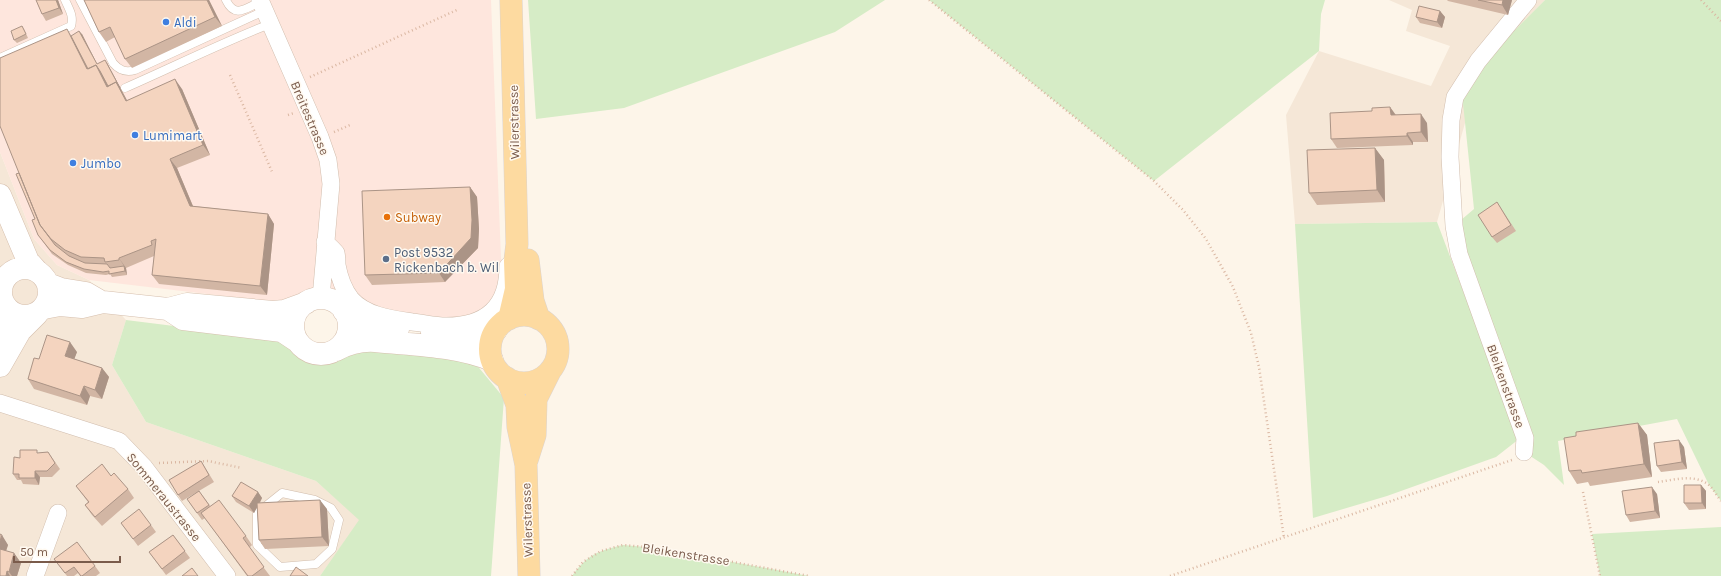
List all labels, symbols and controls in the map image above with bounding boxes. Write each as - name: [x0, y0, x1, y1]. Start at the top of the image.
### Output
- place label: Aldi: [174, 15, 197, 30]
- marker: Aldi: [161, 17, 171, 27]
- street label: Breitestrasse: [288, 79, 332, 157]
- street label: Wilerstrasse: [506, 84, 522, 159]
- place label: Lumimart: [143, 128, 202, 143]
- marker: Lumimart: [130, 130, 140, 140]
- place label: Jumbo: [81, 156, 121, 171]
- marker: Jumbo: [68, 158, 78, 168]
- place label: Subway: [395, 210, 441, 225]
- marker: Subway: [382, 212, 392, 222]
- place label: Post 9532 Rickenbach b. Wil: [394, 245, 499, 275]
- marker: Post 9532 Rickenbach b. Wil: [381, 254, 391, 264]
- street label: Bleikenstrasse: [1484, 342, 1528, 430]
- street label: Sommeraustrasse: [124, 450, 205, 545]
- street label: Wilerstrasse: [518, 482, 536, 557]
- scale bar: [14, 538, 120, 564]
- street label: Bleikenstrasse: [641, 540, 731, 568]
- text: 50 m: [20, 545, 48, 559]

